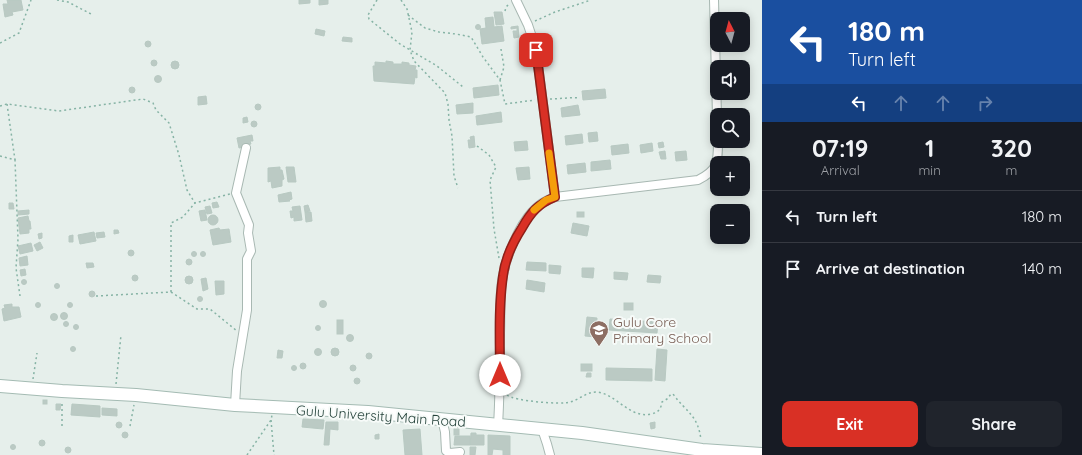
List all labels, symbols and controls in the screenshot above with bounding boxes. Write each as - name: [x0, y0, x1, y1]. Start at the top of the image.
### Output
- north arrow: [710, 12, 750, 52]
- map controls: [710, 12, 750, 244]
- text: 180 m: [848, 13, 925, 48]
- icon: left: [782, 16, 834, 68]
- pin: [519, 33, 553, 67]
- icon: arrive: [525, 39, 547, 61]
- text: Turn left: [848, 48, 916, 71]
- button: sound: [710, 60, 750, 100]
- icon: left: [848, 92, 870, 114]
- icon: ahead: [890, 92, 912, 114]
- icon: ahead: [932, 92, 954, 114]
- icon: right: [974, 92, 996, 114]
- button: search: [710, 108, 750, 148]
- text: 07:19: [812, 133, 869, 163]
- text: 1: [925, 133, 934, 163]
- text: 320: [991, 133, 1032, 163]
- button: +: [710, 156, 750, 196]
- text: Arrival: [821, 162, 860, 178]
- text: min: [919, 162, 941, 178]
- text: m: [1005, 162, 1017, 178]
- button: −: [710, 204, 750, 244]
- icon: left: [782, 206, 804, 228]
- text: Turn left: [816, 207, 878, 226]
- text: 180 m: [1022, 207, 1062, 226]
- icon: arrive: [782, 258, 804, 280]
- text: Arrive at destination: [816, 259, 965, 278]
- text: 140 m: [1022, 259, 1062, 278]
- place label: Gulu Core Primary School: [613, 313, 711, 347]
- school or university icon: Gulu Core Primary School: [588, 319, 610, 347]
- position arrow: [479, 354, 521, 396]
- street label: Gulu University Main Road: [296, 401, 466, 431]
- button: Exit: [782, 401, 918, 447]
- button: Share: [926, 401, 1062, 447]

